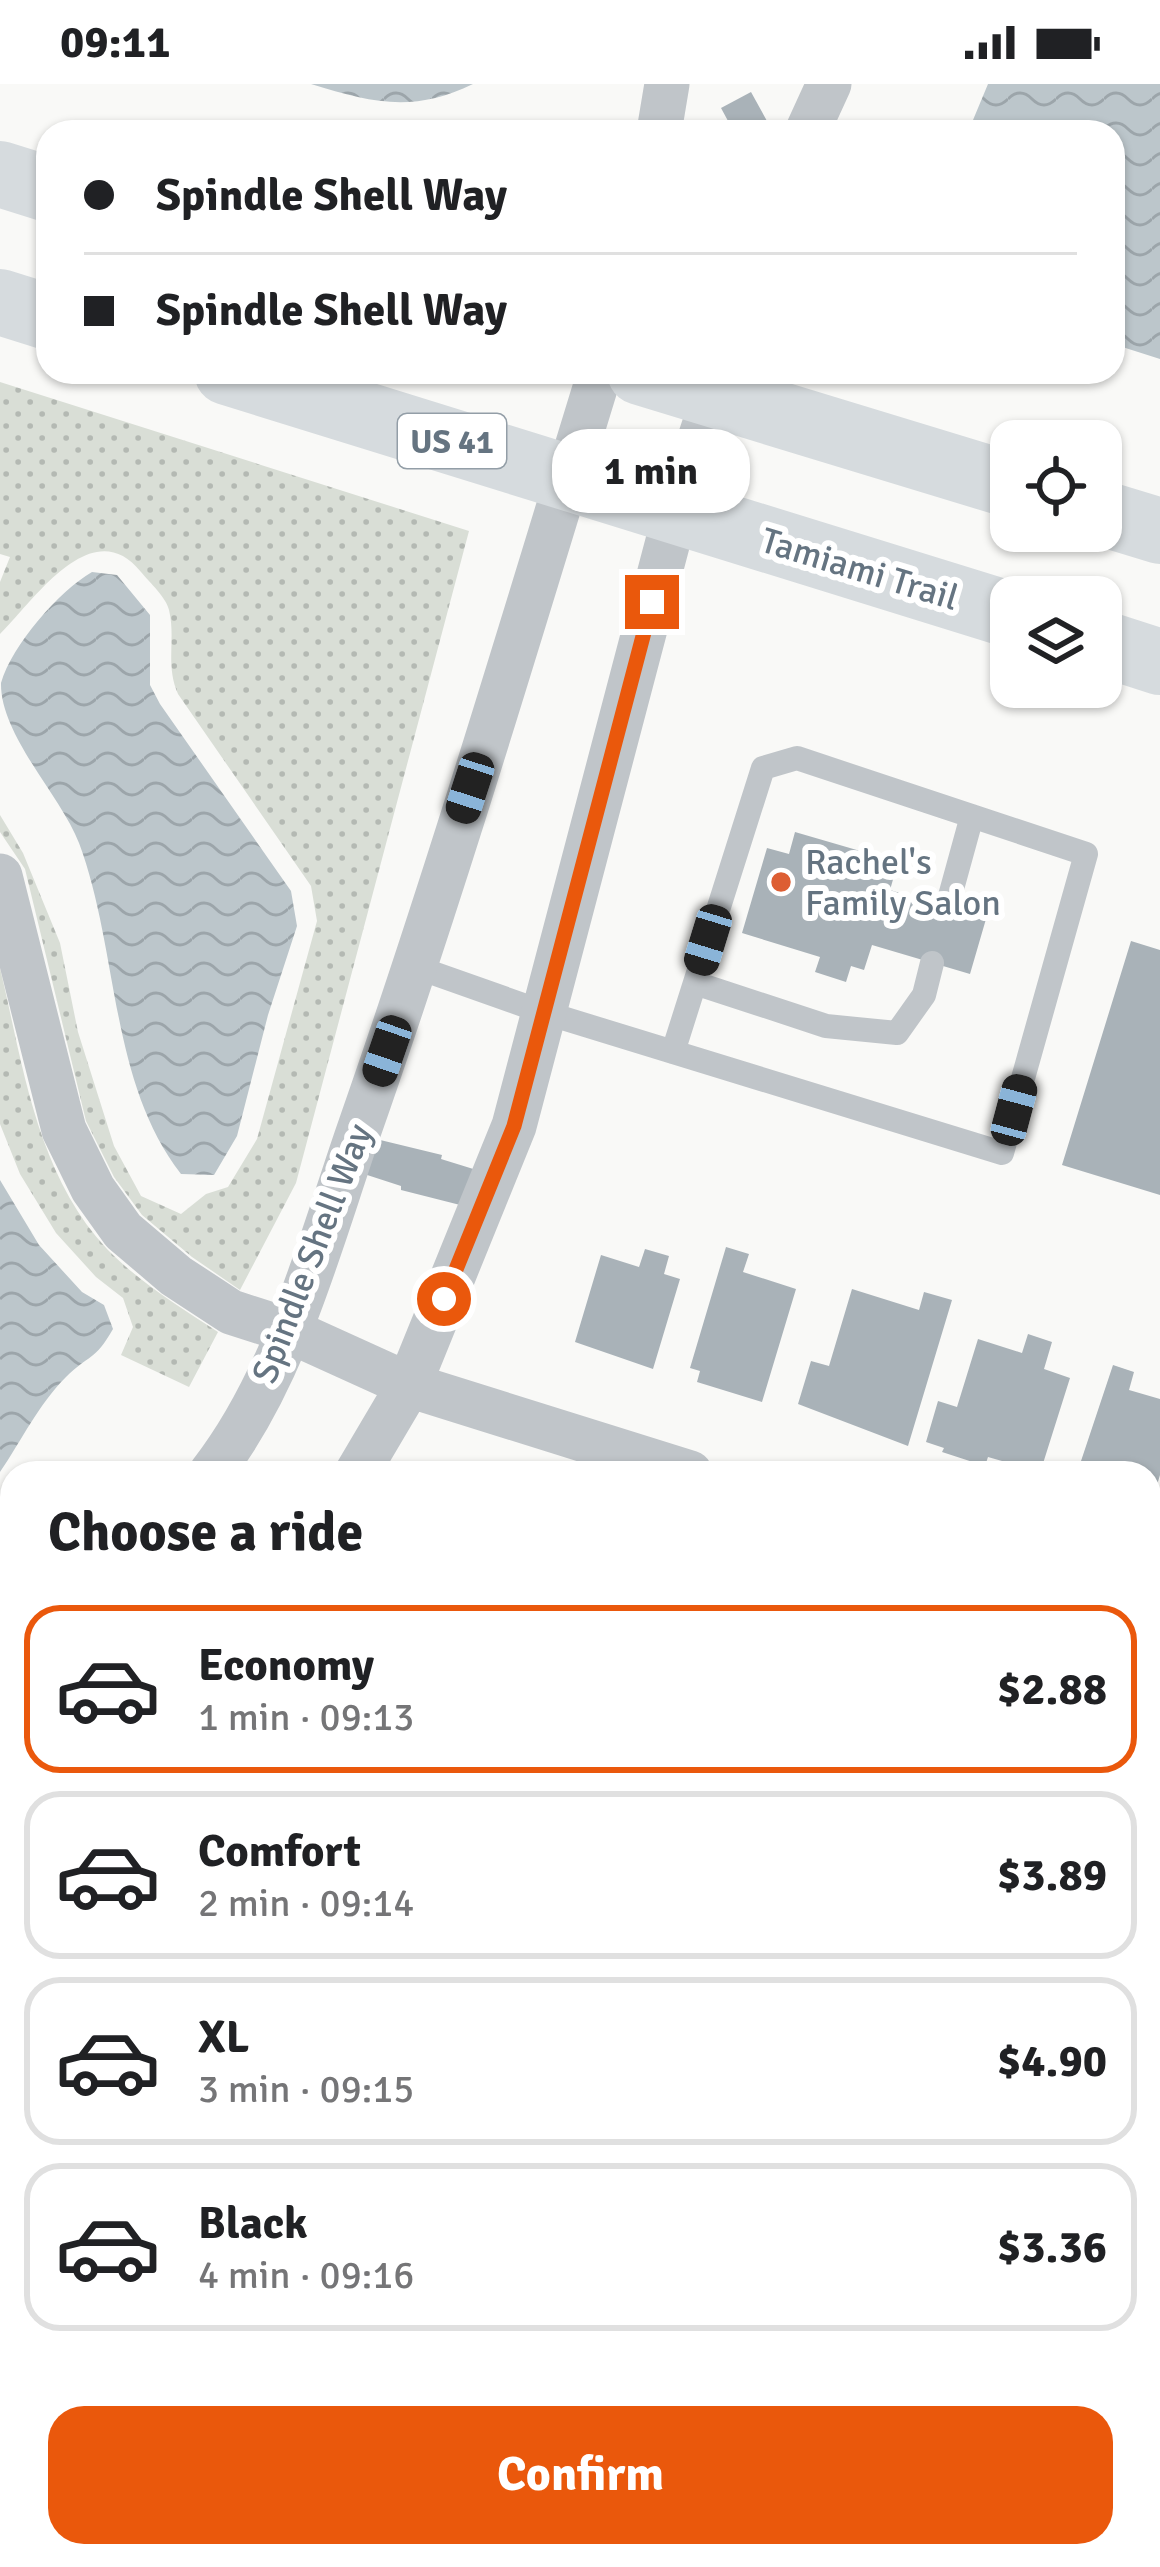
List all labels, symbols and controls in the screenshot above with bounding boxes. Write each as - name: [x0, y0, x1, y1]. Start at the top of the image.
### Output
- text: 09:11: [60, 15, 170, 70]
- text: Spindle Shell Way: [156, 168, 507, 223]
- text: Spindle Shell Way: [156, 283, 507, 338]
- road number: US 41: [398, 414, 506, 468]
- map controls: [990, 420, 1122, 708]
- button: locate: [990, 420, 1122, 552]
- callout: 1 min: [553, 428, 751, 512]
- text: 1 min: [604, 447, 698, 495]
- street label: Tamiami Trail: [755, 518, 964, 621]
- route end: [625, 575, 679, 629]
- button: layers: [990, 576, 1122, 708]
- car: [442, 748, 498, 828]
- place label: Rachel's Family Salon: [805, 840, 1001, 926]
- marker: Rachel's Family Salon: [768, 869, 794, 895]
- car: [680, 900, 736, 980]
- car: [358, 1011, 416, 1091]
- car: [987, 1071, 1041, 1149]
- street label: Spindle Shell Way: [242, 1117, 383, 1389]
- route start: [417, 1272, 471, 1326]
- text: Choose a ride: [48, 1499, 363, 1566]
- icon: car: [54, 1635, 162, 1743]
- text: Economy: [198, 1638, 374, 1693]
- text: $2.88: [997, 1662, 1107, 1717]
- text: 1 min · 09:13: [198, 1693, 414, 1741]
- icon: car: [54, 1821, 162, 1929]
- text: Comfort: [198, 1824, 361, 1879]
- text: $3.89: [997, 1848, 1107, 1903]
- text: 2 min · 09:14: [198, 1879, 414, 1927]
- icon: car: [54, 2007, 162, 2115]
- text: XL: [198, 2010, 249, 2065]
- text: $4.90: [997, 2034, 1107, 2089]
- text: 3 min · 09:15: [198, 2065, 414, 2113]
- icon: car: [54, 2193, 162, 2301]
- text: Black: [198, 2196, 308, 2251]
- text: $3.36: [997, 2220, 1107, 2275]
- text: 4 min · 09:16: [198, 2251, 414, 2299]
- button: Confirm: [48, 2406, 1113, 2544]

